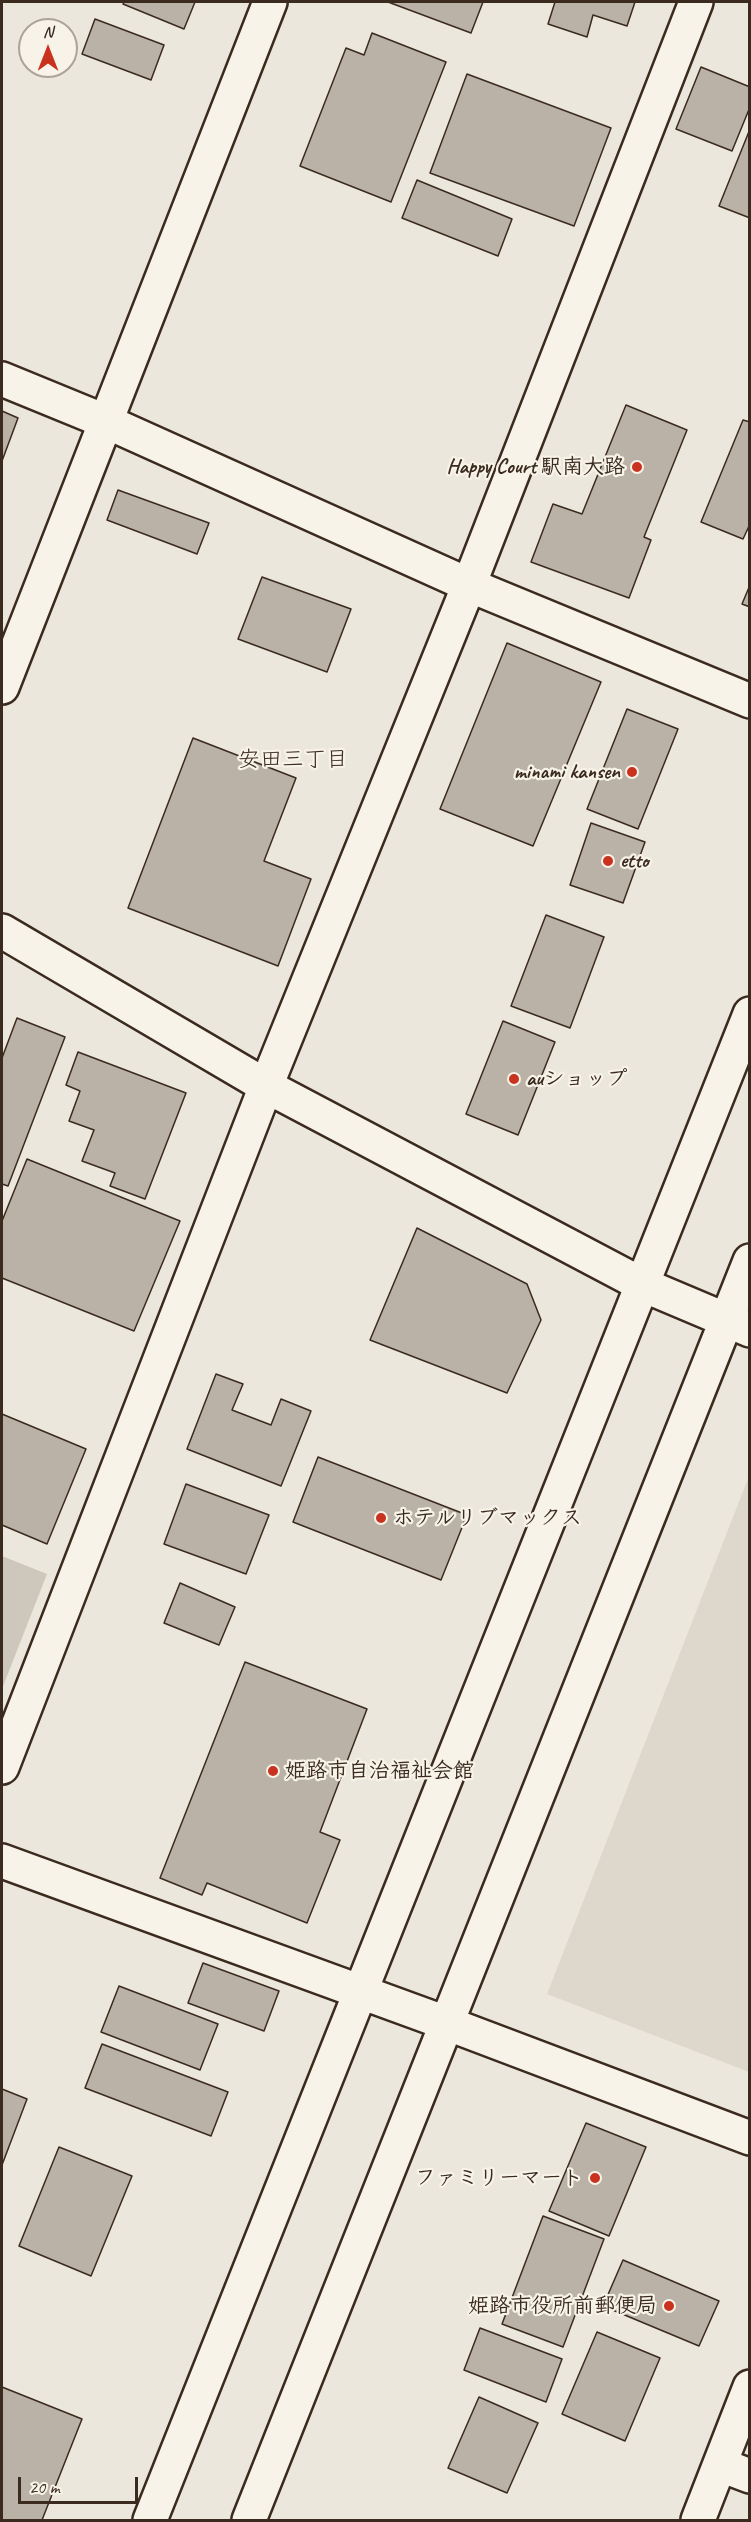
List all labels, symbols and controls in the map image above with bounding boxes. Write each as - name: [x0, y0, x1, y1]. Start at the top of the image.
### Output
- north arrow: [18, 18, 78, 78]
- text: N: [43, 22, 53, 42]
- place label: Happy Court 駅南大路: [446, 454, 625, 480]
- marker: Happy Court 駅南大路: [630, 460, 644, 474]
- district label: 安田三丁目: [238, 747, 348, 773]
- place label: minami kansen: [514, 759, 620, 785]
- marker: minami kansen: [625, 765, 639, 779]
- place label: etto: [620, 848, 649, 874]
- marker: etto: [601, 854, 615, 868]
- place label: auショップ: [526, 1066, 627, 1092]
- marker: auショップ: [507, 1072, 521, 1086]
- place label: ホテルリブマックス: [393, 1505, 582, 1531]
- marker: ホテルリブマックス: [374, 1511, 388, 1525]
- place label: 姫路市自治福祉会館: [285, 1758, 474, 1784]
- marker: 姫路市自治福祉会館: [266, 1764, 280, 1778]
- place label: ファミリーマート: [415, 2165, 583, 2191]
- marker: ファミリーマート: [588, 2171, 602, 2185]
- place label: 姫路市役所前郵便局: [468, 2293, 657, 2319]
- marker: 姫路市役所前郵便局: [662, 2299, 676, 2313]
- scale bar: [21, 2465, 141, 2503]
- text: 20 m: [29, 2476, 60, 2498]

